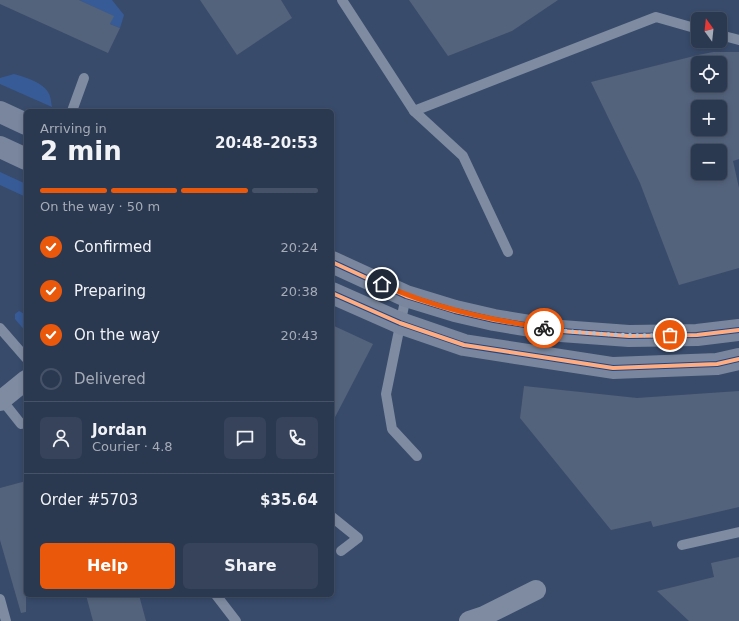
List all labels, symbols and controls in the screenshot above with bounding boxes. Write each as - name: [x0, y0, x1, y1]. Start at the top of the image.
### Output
- north arrow: [691, 12, 727, 48]
- map controls: [691, 12, 727, 180]
- button: locate: [691, 56, 727, 92]
- button: +: [691, 100, 727, 136]
- text: Arriving in: [40, 121, 107, 136]
- text: 20:48–20:53: [215, 134, 318, 152]
- text: 2 min: [40, 136, 122, 166]
- button: −: [691, 144, 727, 180]
- text: On the way · 50 m: [40, 199, 160, 214]
- icon: check: [40, 236, 62, 258]
- text: Confirmed: [74, 238, 152, 256]
- text: 20:24: [281, 240, 318, 255]
- pin: [365, 267, 399, 301]
- icon: home: [371, 273, 393, 295]
- icon: check: [40, 280, 62, 302]
- text: Preparing: [74, 282, 146, 300]
- text: 20:38: [281, 284, 318, 299]
- courier: [524, 308, 564, 348]
- icon: bike: [533, 317, 555, 339]
- pin: [653, 318, 687, 352]
- icon: check: [40, 324, 62, 346]
- icon: bag: [659, 324, 681, 346]
- text: On the way: [74, 326, 160, 344]
- text: 20:43: [281, 328, 318, 343]
- text: Delivered: [74, 370, 146, 388]
- button: person: [40, 417, 82, 459]
- button: chat: [224, 417, 266, 459]
- button: phone: [276, 417, 318, 459]
- text: Jordan: [92, 421, 147, 439]
- text: Courier · 4.8: [92, 439, 173, 454]
- text: Order #5703: [40, 491, 138, 509]
- text: $35.64: [260, 491, 318, 509]
- button: Help: [40, 543, 175, 589]
- button: Share: [183, 543, 318, 589]

